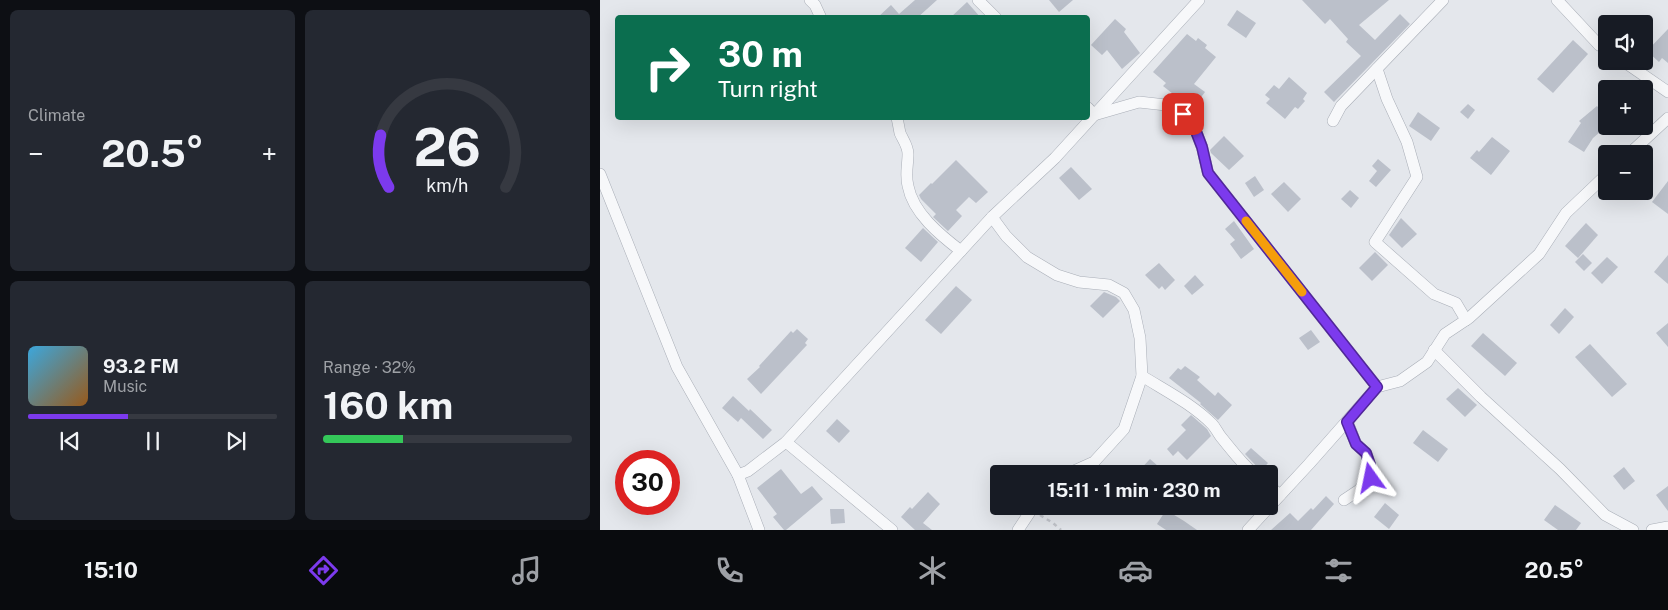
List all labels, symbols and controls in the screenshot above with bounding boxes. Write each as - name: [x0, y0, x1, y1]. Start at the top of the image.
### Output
- map controls: [1598, 15, 1653, 200]
- button: sound: [1598, 15, 1653, 70]
- text: 30 m: [718, 34, 803, 75]
- icon: right: [635, 35, 700, 100]
- text: Turn right: [718, 76, 818, 102]
- button: +: [1598, 80, 1653, 135]
- pin: [1162, 93, 1204, 135]
- icon: arrive: [1169, 100, 1197, 128]
- text: Climate: [28, 106, 85, 125]
- text: 26: [414, 117, 481, 178]
- text: 20.5°: [101, 131, 204, 176]
- text: −: [28, 137, 44, 170]
- text: +: [261, 137, 277, 170]
- button: −: [1598, 145, 1653, 200]
- text: km/h: [426, 175, 469, 196]
- text: 93.2 FM: [103, 355, 179, 377]
- text: Range · 32%: [323, 358, 416, 377]
- text: Music: [103, 377, 147, 396]
- text: 160 km: [323, 383, 453, 428]
- icon: previous: [56, 427, 84, 455]
- icon: pause: [139, 427, 167, 455]
- icon: next: [222, 427, 250, 455]
- speed limit sign: 30: [615, 450, 680, 515]
- position arrow: [1344, 451, 1396, 503]
- text: 15:11 · 1 min · 230 m: [1047, 479, 1221, 501]
- icon: directions: [306, 553, 341, 588]
- icon: music: [509, 553, 544, 588]
- icon: phone: [712, 553, 747, 588]
- icon: climate: [915, 553, 950, 588]
- icon: car: [1118, 553, 1153, 588]
- icon: filters: [1321, 553, 1356, 588]
- text: 15:10: [84, 557, 138, 583]
- text: 20.5°: [1525, 557, 1584, 583]

